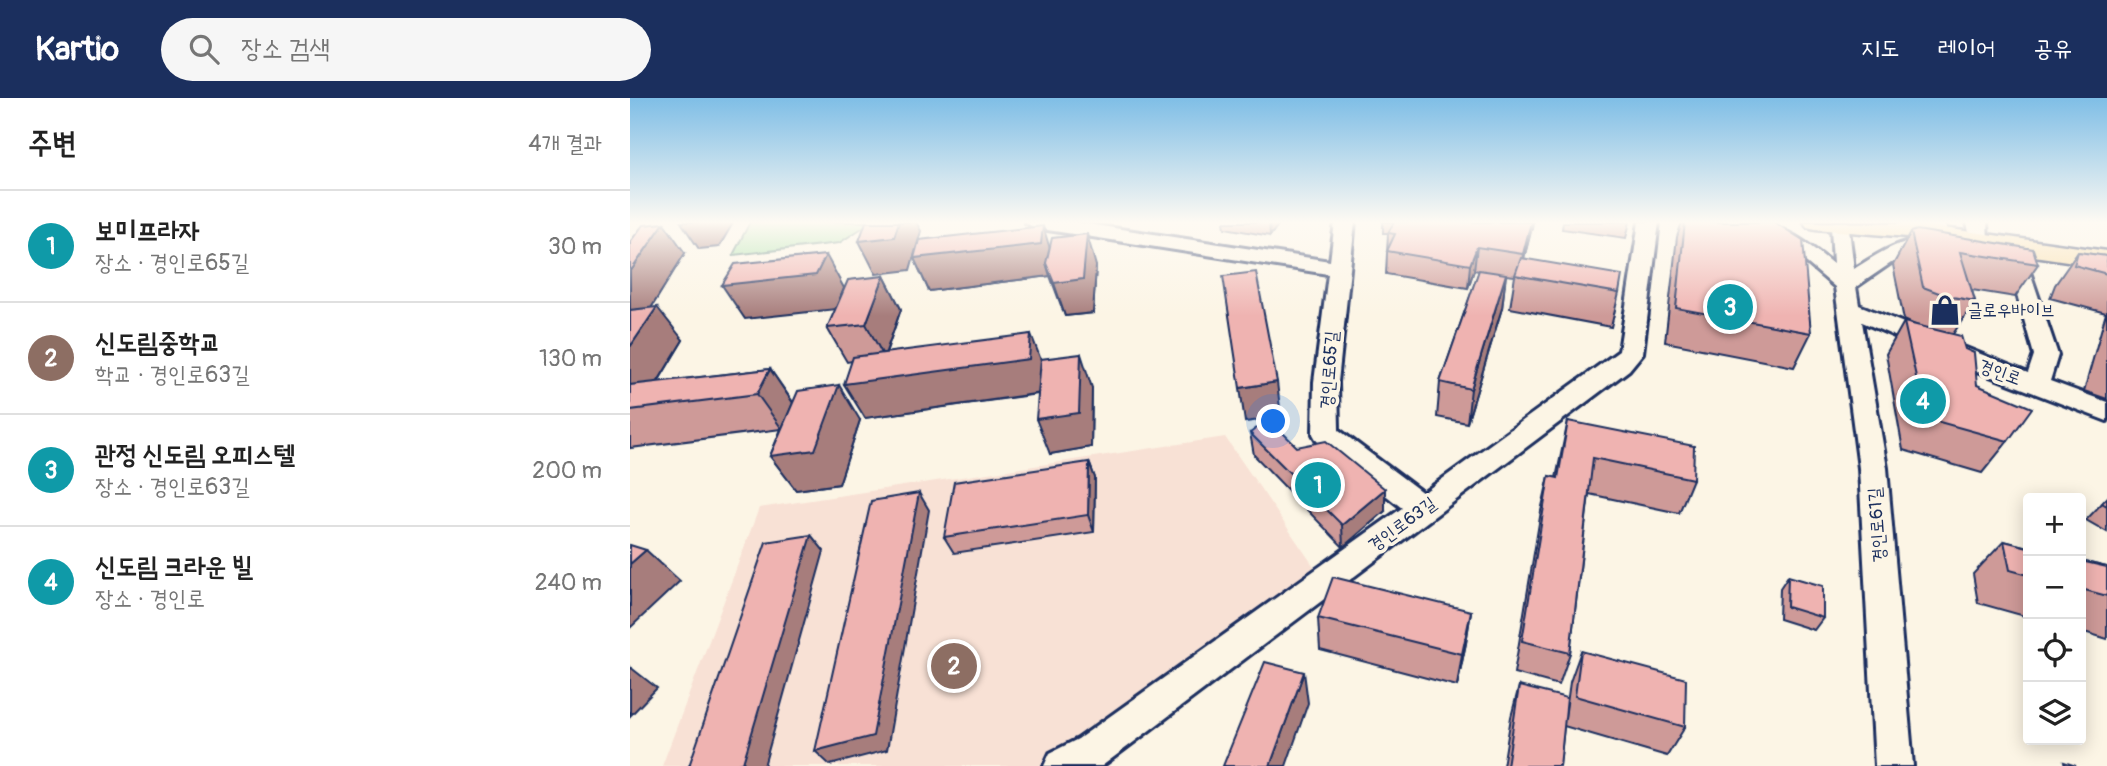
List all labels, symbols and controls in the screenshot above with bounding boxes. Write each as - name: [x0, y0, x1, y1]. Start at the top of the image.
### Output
- search box: [161, 18, 651, 81]
- text: Kartio: [35, 29, 119, 70]
- icon: search: [185, 30, 223, 68]
- text: 장소 검색: [241, 33, 330, 65]
- text: 지도: [1861, 34, 1899, 63]
- text: 레이어: [1937, 34, 1995, 63]
- text: 공유: [2033, 34, 2072, 63]
- text: 주변: [28, 125, 76, 162]
- text: 4개 결과: [528, 129, 602, 158]
- text: 보미프라자: [95, 215, 200, 247]
- text: 1: [47, 232, 56, 261]
- text: 30 m: [548, 232, 602, 261]
- text: 장소 · 경인로65길: [95, 248, 249, 277]
- pin: 3: [1707, 281, 1753, 333]
- shop icon: 글로우바이브: [1928, 293, 1962, 327]
- place label: 글로우바이브: [1968, 299, 2055, 322]
- text: 신도림중학교: [95, 327, 221, 359]
- street label: 경인로65길: [1315, 330, 1344, 410]
- text: 2: [45, 344, 57, 373]
- text: 130 m: [539, 344, 602, 373]
- street label: 경인로: [1975, 354, 2024, 391]
- text: 학교 · 경인로63길: [95, 360, 250, 389]
- pin: 4: [1900, 375, 1946, 427]
- your location: [1256, 404, 1290, 438]
- text: 관정 신도림 오피스텔: [95, 439, 295, 471]
- text: 3: [45, 456, 57, 485]
- text: 200 m: [532, 456, 602, 485]
- pin: 1: [1295, 459, 1341, 511]
- text: 장소 · 경인로63길: [95, 472, 250, 501]
- street label: 경인로61길: [1863, 486, 1892, 563]
- street label: 경인로63길: [1364, 492, 1441, 557]
- map controls: [2023, 493, 2086, 745]
- button: +: [2023, 493, 2086, 556]
- text: 신도림 크라운 빌: [95, 551, 253, 583]
- button: −: [2023, 556, 2086, 619]
- text: 4: [44, 568, 58, 597]
- text: 240 m: [535, 568, 602, 597]
- text: 장소 · 경인로: [95, 584, 205, 613]
- button: locate: [2023, 619, 2086, 682]
- pin: 2: [931, 640, 977, 692]
- button: layers: [2023, 682, 2086, 745]

